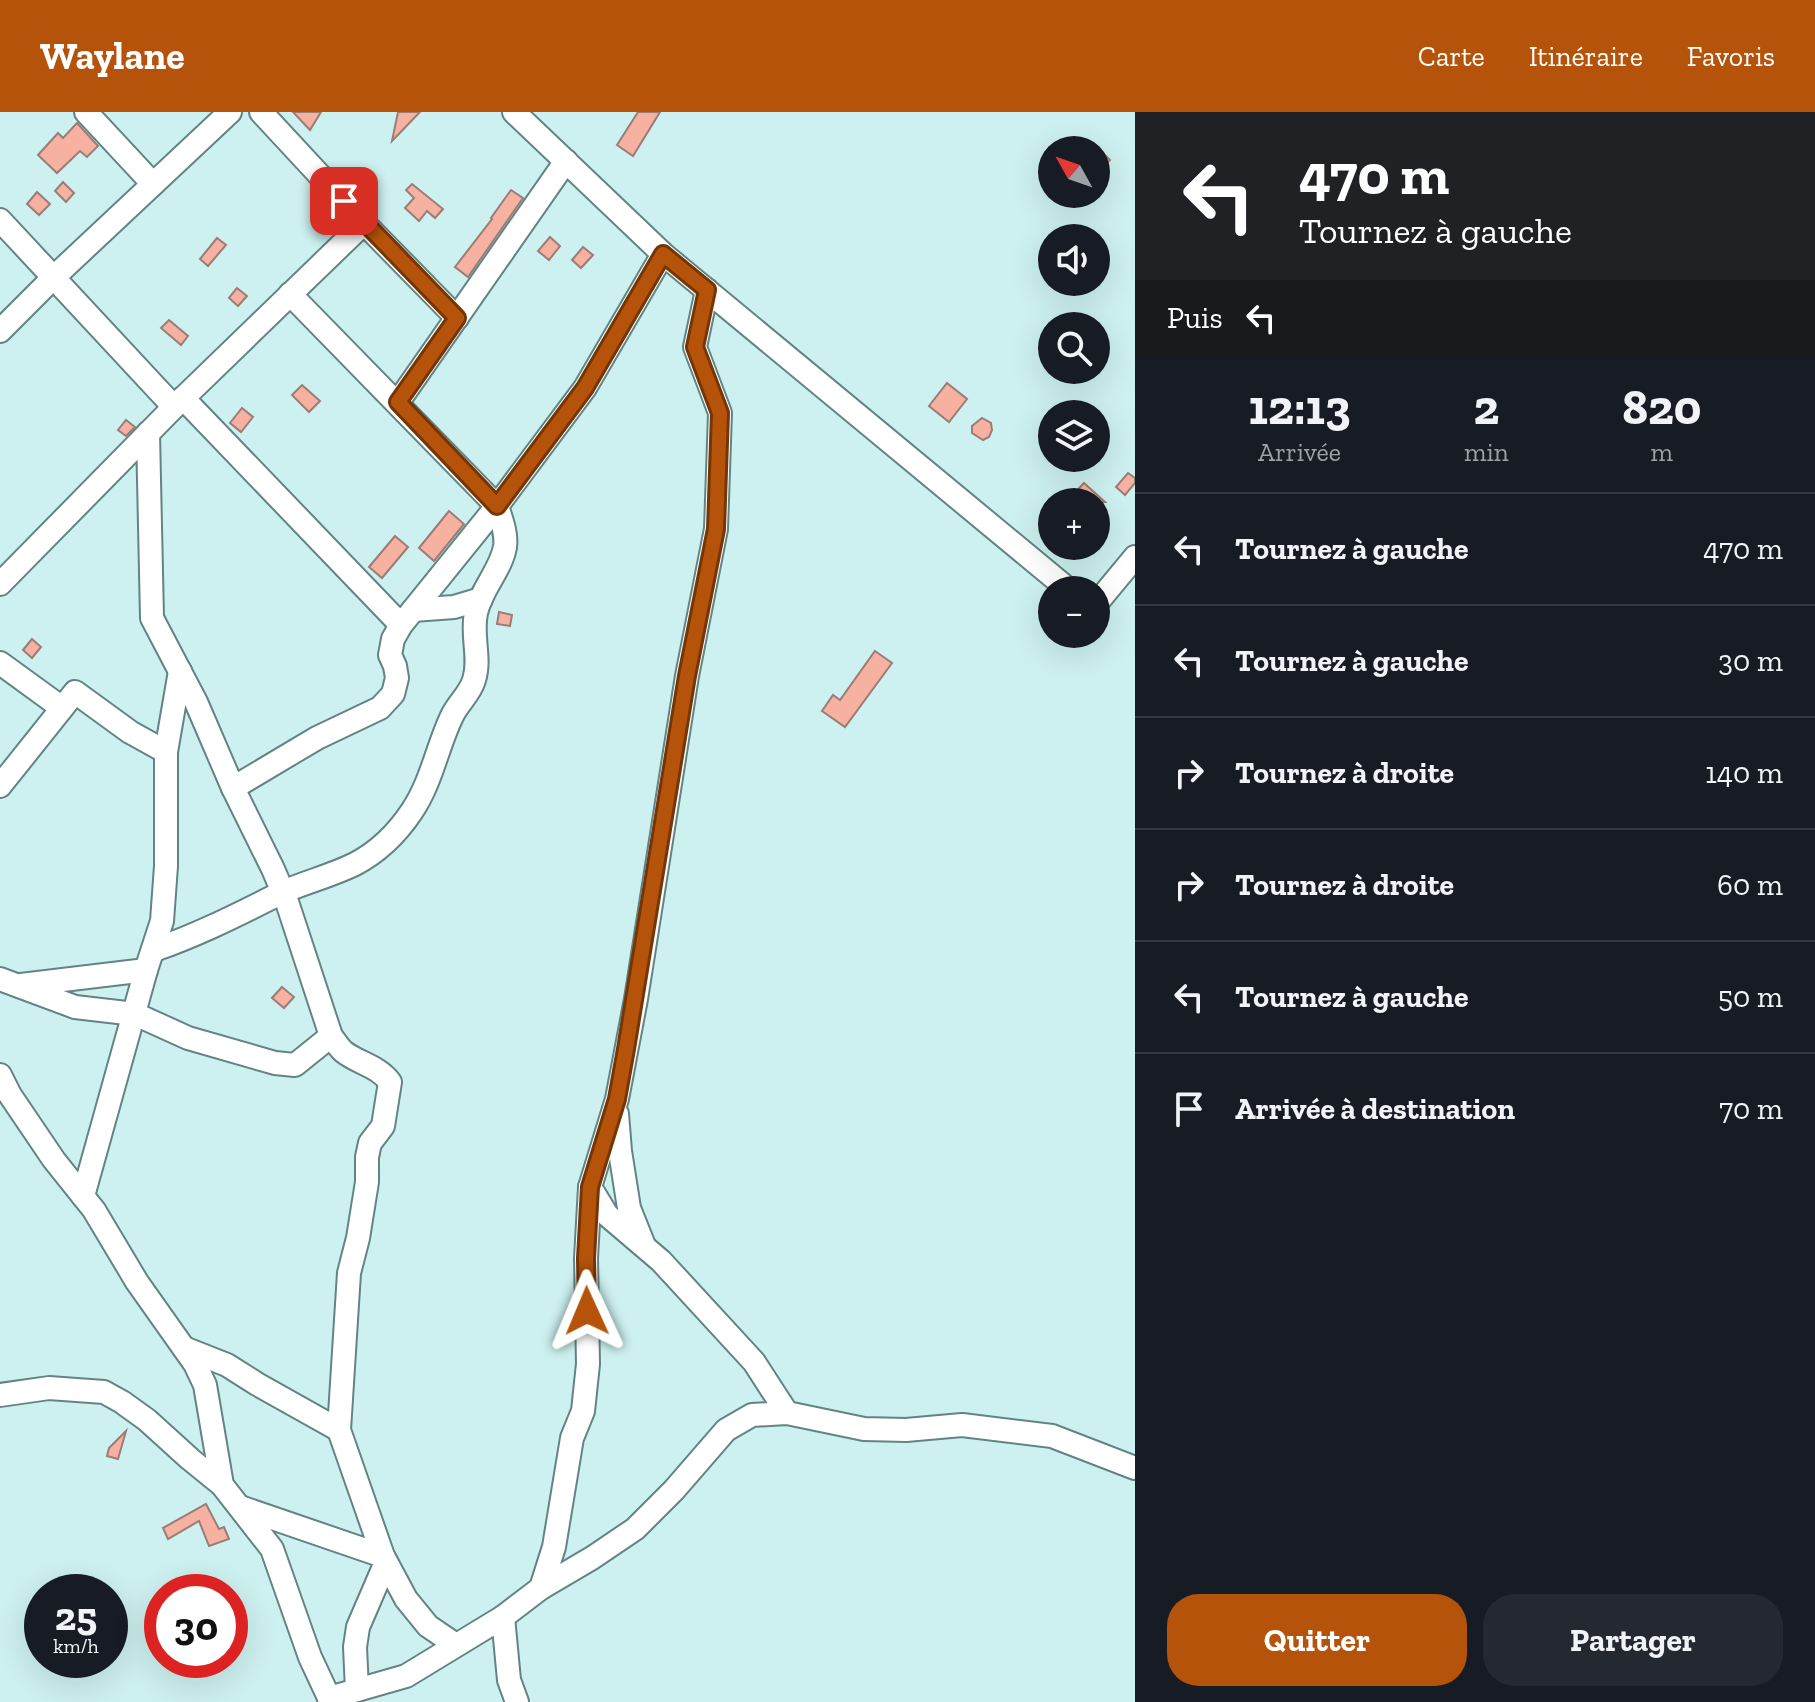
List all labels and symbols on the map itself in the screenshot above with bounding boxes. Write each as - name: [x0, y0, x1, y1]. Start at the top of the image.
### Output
- north arrow: [1038, 136, 1110, 208]
- pin: [310, 167, 378, 235]
- position arrow: [545, 1269, 629, 1353]
- speed limit sign: 30: [144, 1574, 248, 1678]

